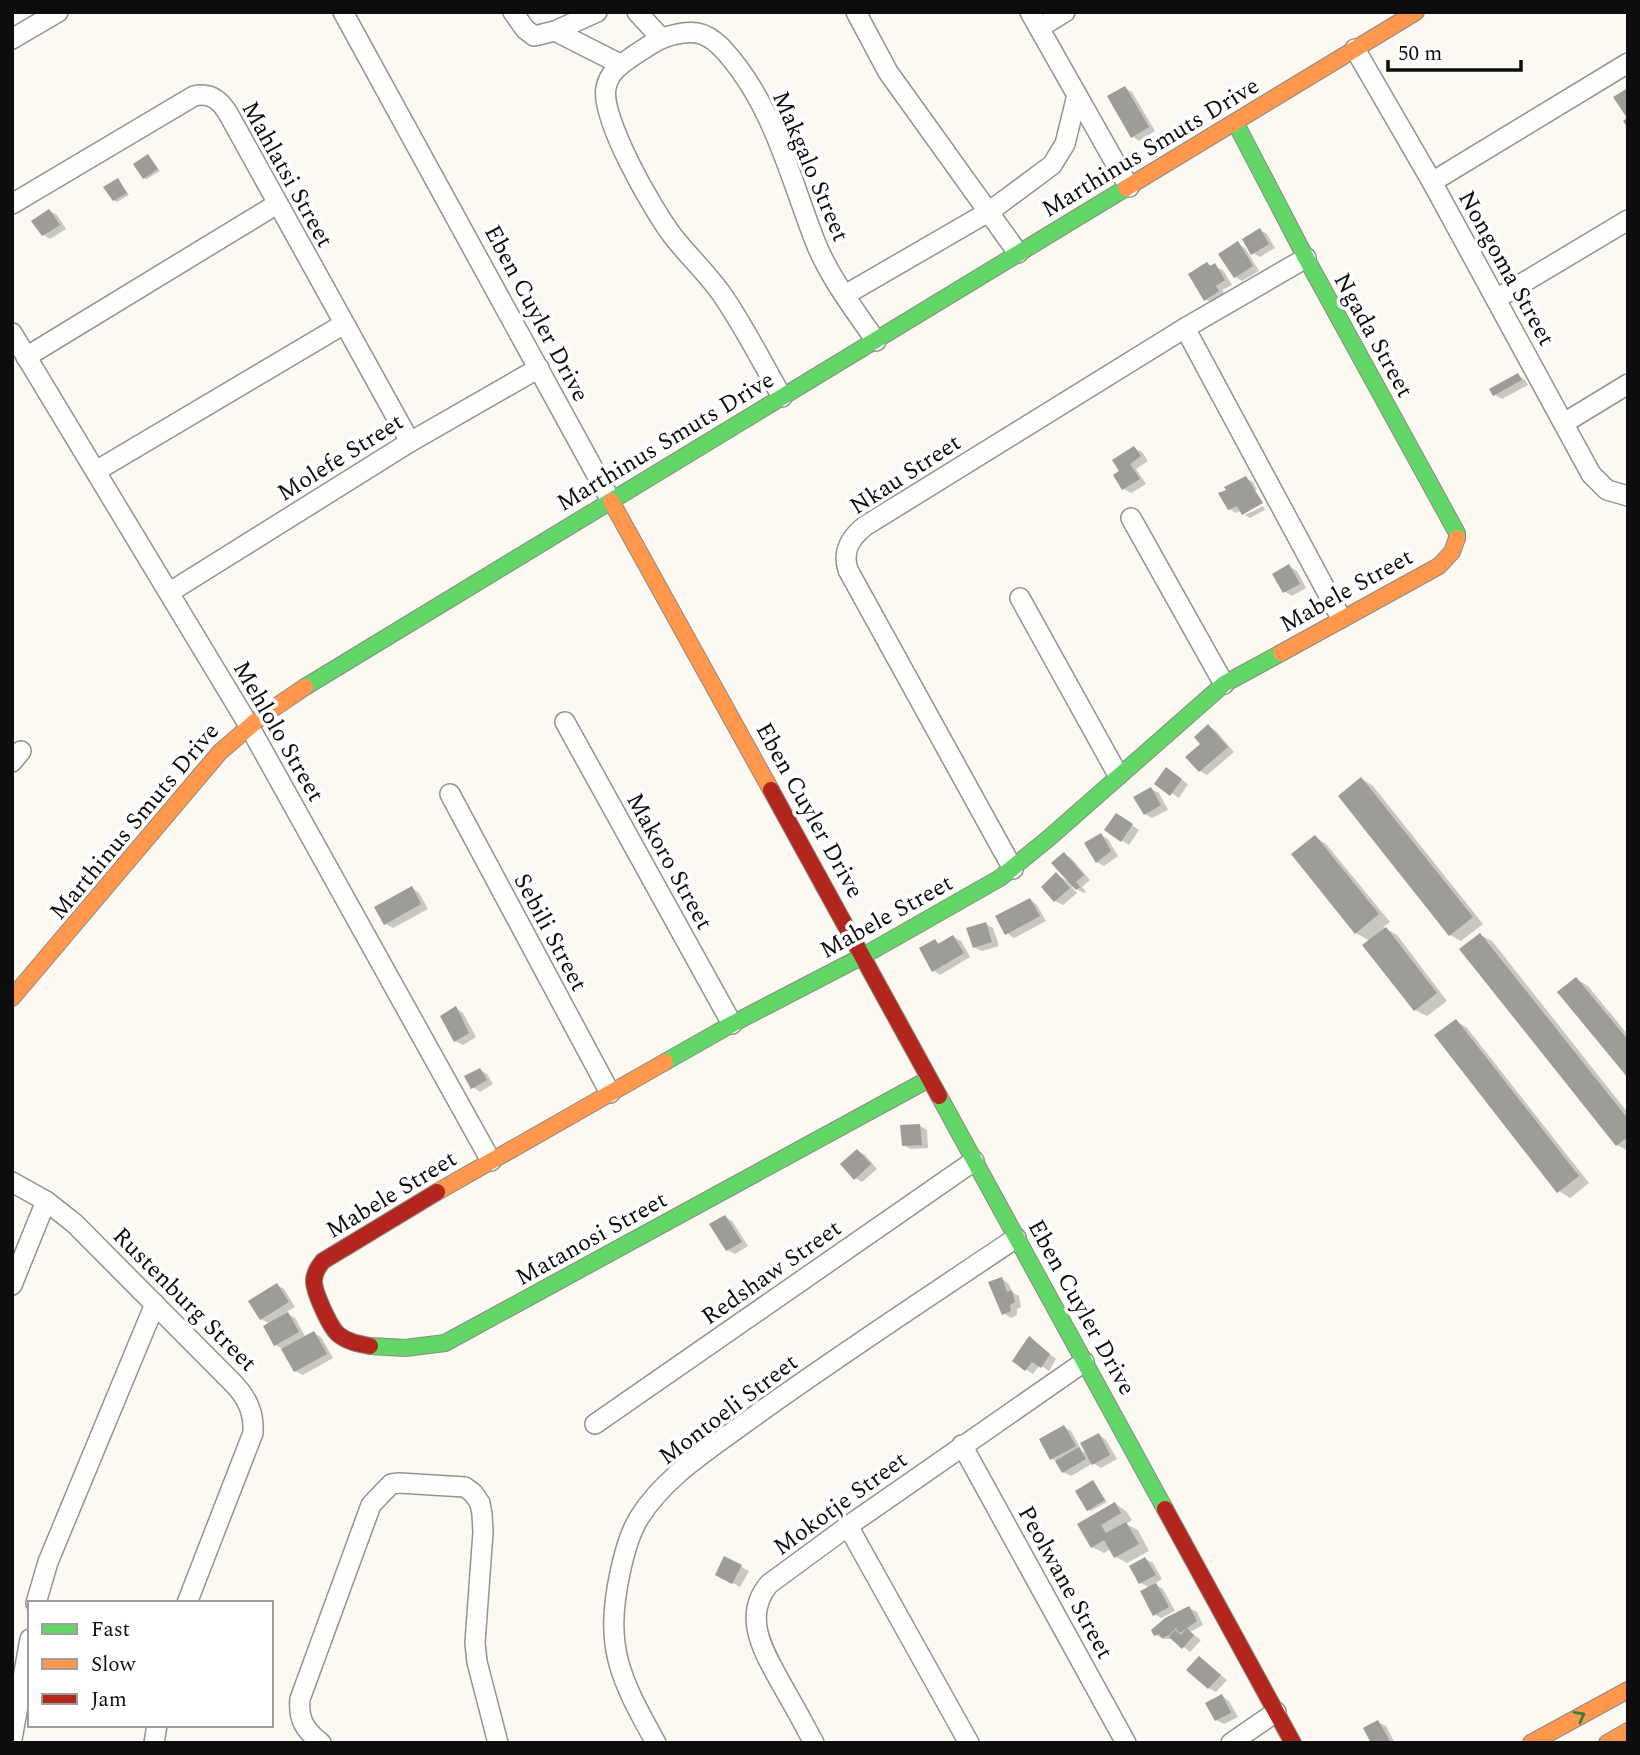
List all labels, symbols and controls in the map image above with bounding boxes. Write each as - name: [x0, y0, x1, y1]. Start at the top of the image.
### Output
- scale bar: [1388, 28, 1521, 72]
- text: 50 m: [1398, 38, 1442, 70]
- street label: Marthinus Smuts Drive: [1035, 68, 1266, 227]
- street label: Makgalo Street: [762, 85, 858, 247]
- street label: Mahlatsi Street: [232, 95, 342, 254]
- street label: Nongoma Street: [1448, 184, 1564, 353]
- street label: Eben Cuyler Drive: [474, 218, 598, 409]
- street label: Ngada Street: [1324, 266, 1422, 405]
- street label: Marthinus Smuts Drive: [550, 362, 781, 521]
- street label: Molefe Street: [270, 405, 411, 511]
- street label: Nkau Street: [843, 425, 968, 524]
- street label: Mabele Street: [1273, 539, 1420, 642]
- street label: Mehlolo Street: [223, 654, 333, 809]
- street label: Marthinus Smuts Drive: [41, 715, 228, 928]
- street label: Eben Cuyler Drive: [746, 716, 872, 905]
- street label: Makoro Street: [617, 786, 722, 937]
- street label: Mabele Street: [813, 865, 960, 968]
- street label: Sebili Street: [504, 867, 596, 998]
- street label: Mabele Street: [319, 1141, 464, 1248]
- street label: Matanosi Street: [509, 1182, 674, 1296]
- street label: Redshaw Street: [694, 1211, 849, 1335]
- street label: Eben Cuyler Drive: [1018, 1213, 1144, 1402]
- street label: Rustenburg Street: [104, 1219, 265, 1380]
- street label: Montoeli Street: [651, 1345, 806, 1474]
- street label: Mokotje Street: [766, 1443, 915, 1565]
- street label: Peolwane Street: [1008, 1499, 1122, 1666]
- legend: [28, 1601, 273, 1727]
- text: Fast: [91, 1614, 130, 1646]
- text: Slow: [91, 1649, 137, 1681]
- text: Jam: [91, 1684, 127, 1716]
- one-way arrow: [1572, 1711, 1585, 1725]

